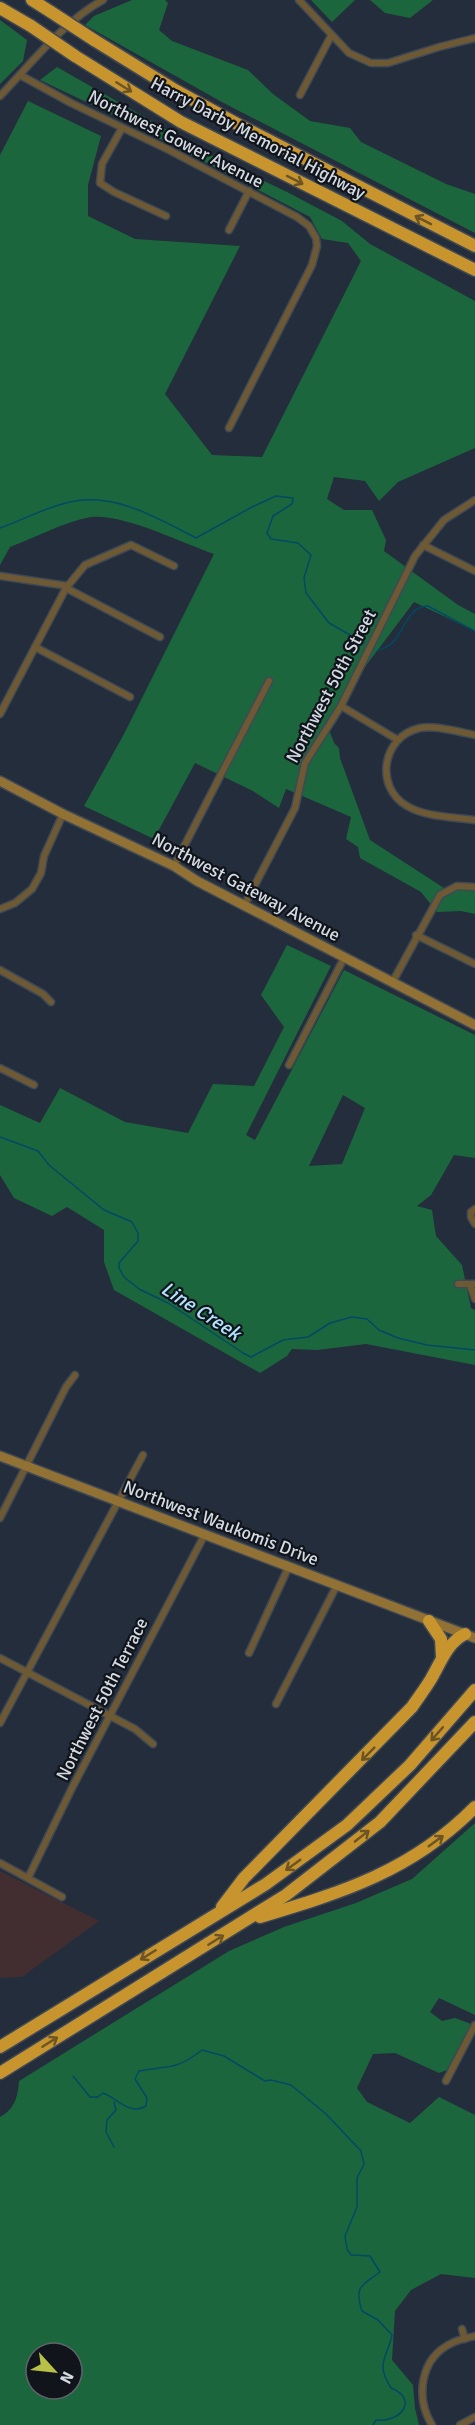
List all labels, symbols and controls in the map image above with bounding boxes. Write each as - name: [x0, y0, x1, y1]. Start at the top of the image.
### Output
- street label: Harry Darby Memorial Highway: [147, 72, 370, 204]
- one-way arrow: [116, 81, 132, 93]
- street label: Northwest Gower Avenue: [85, 85, 267, 193]
- one-way arrow: [286, 175, 304, 187]
- one-way arrow: [414, 213, 432, 225]
- street label: Northwest 50th Street: [281, 605, 381, 767]
- street label: Northwest Gateway Avenue: [148, 828, 344, 946]
- water label: Line Creek: [156, 1276, 247, 1347]
- street label: Northwest Waukomis Drive: [120, 1476, 322, 1570]
- street label: Northwest 50th Terrace: [51, 1614, 153, 1784]
- one-way arrow: [430, 1726, 443, 1742]
- one-way arrow: [360, 1746, 375, 1761]
- one-way arrow: [354, 1830, 370, 1842]
- one-way arrow: [427, 1835, 443, 1848]
- one-way arrow: [285, 1858, 301, 1871]
- one-way arrow: [207, 1933, 224, 1945]
- one-way arrow: [139, 1949, 156, 1962]
- one-way arrow: [41, 2035, 58, 2047]
- north arrow: [24, 2341, 84, 2401]
- text: N: [55, 2368, 78, 2387]

